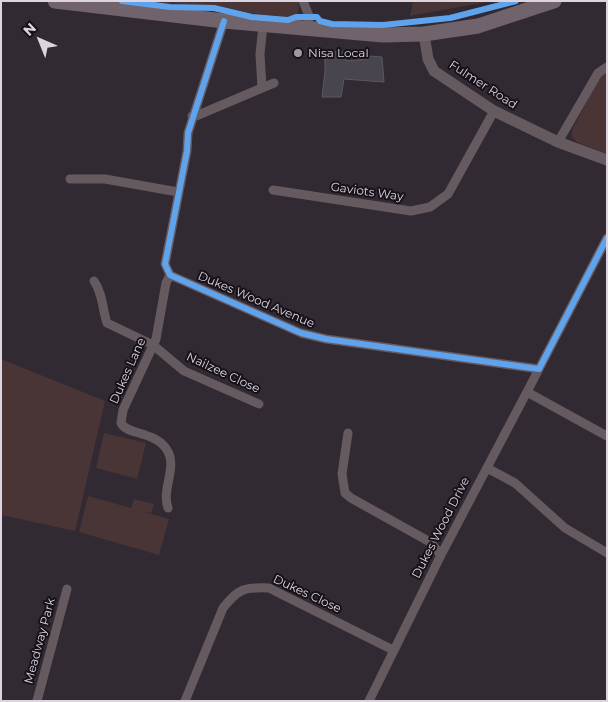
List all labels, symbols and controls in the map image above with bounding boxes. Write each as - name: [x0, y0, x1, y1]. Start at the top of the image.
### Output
- north arrow: [15, 15, 65, 65]
- text: N: [19, 19, 40, 40]
- place label: Nisa Local: [308, 46, 369, 60]
- marker: Nisa Local: [292, 47, 304, 59]
- street label: Fulmer Road: [446, 58, 520, 112]
- street label: Gaviots Way: [330, 180, 404, 204]
- street label: Dukes Wood Avenue: [195, 269, 317, 331]
- street label: Dukes Lane: [107, 336, 149, 406]
- street label: Nailzee Close: [184, 350, 262, 396]
- street label: Dukes Wood Drive: [409, 475, 473, 581]
- street label: Dukes Close: [271, 572, 343, 616]
- street label: Meadway Park: [22, 597, 58, 685]

